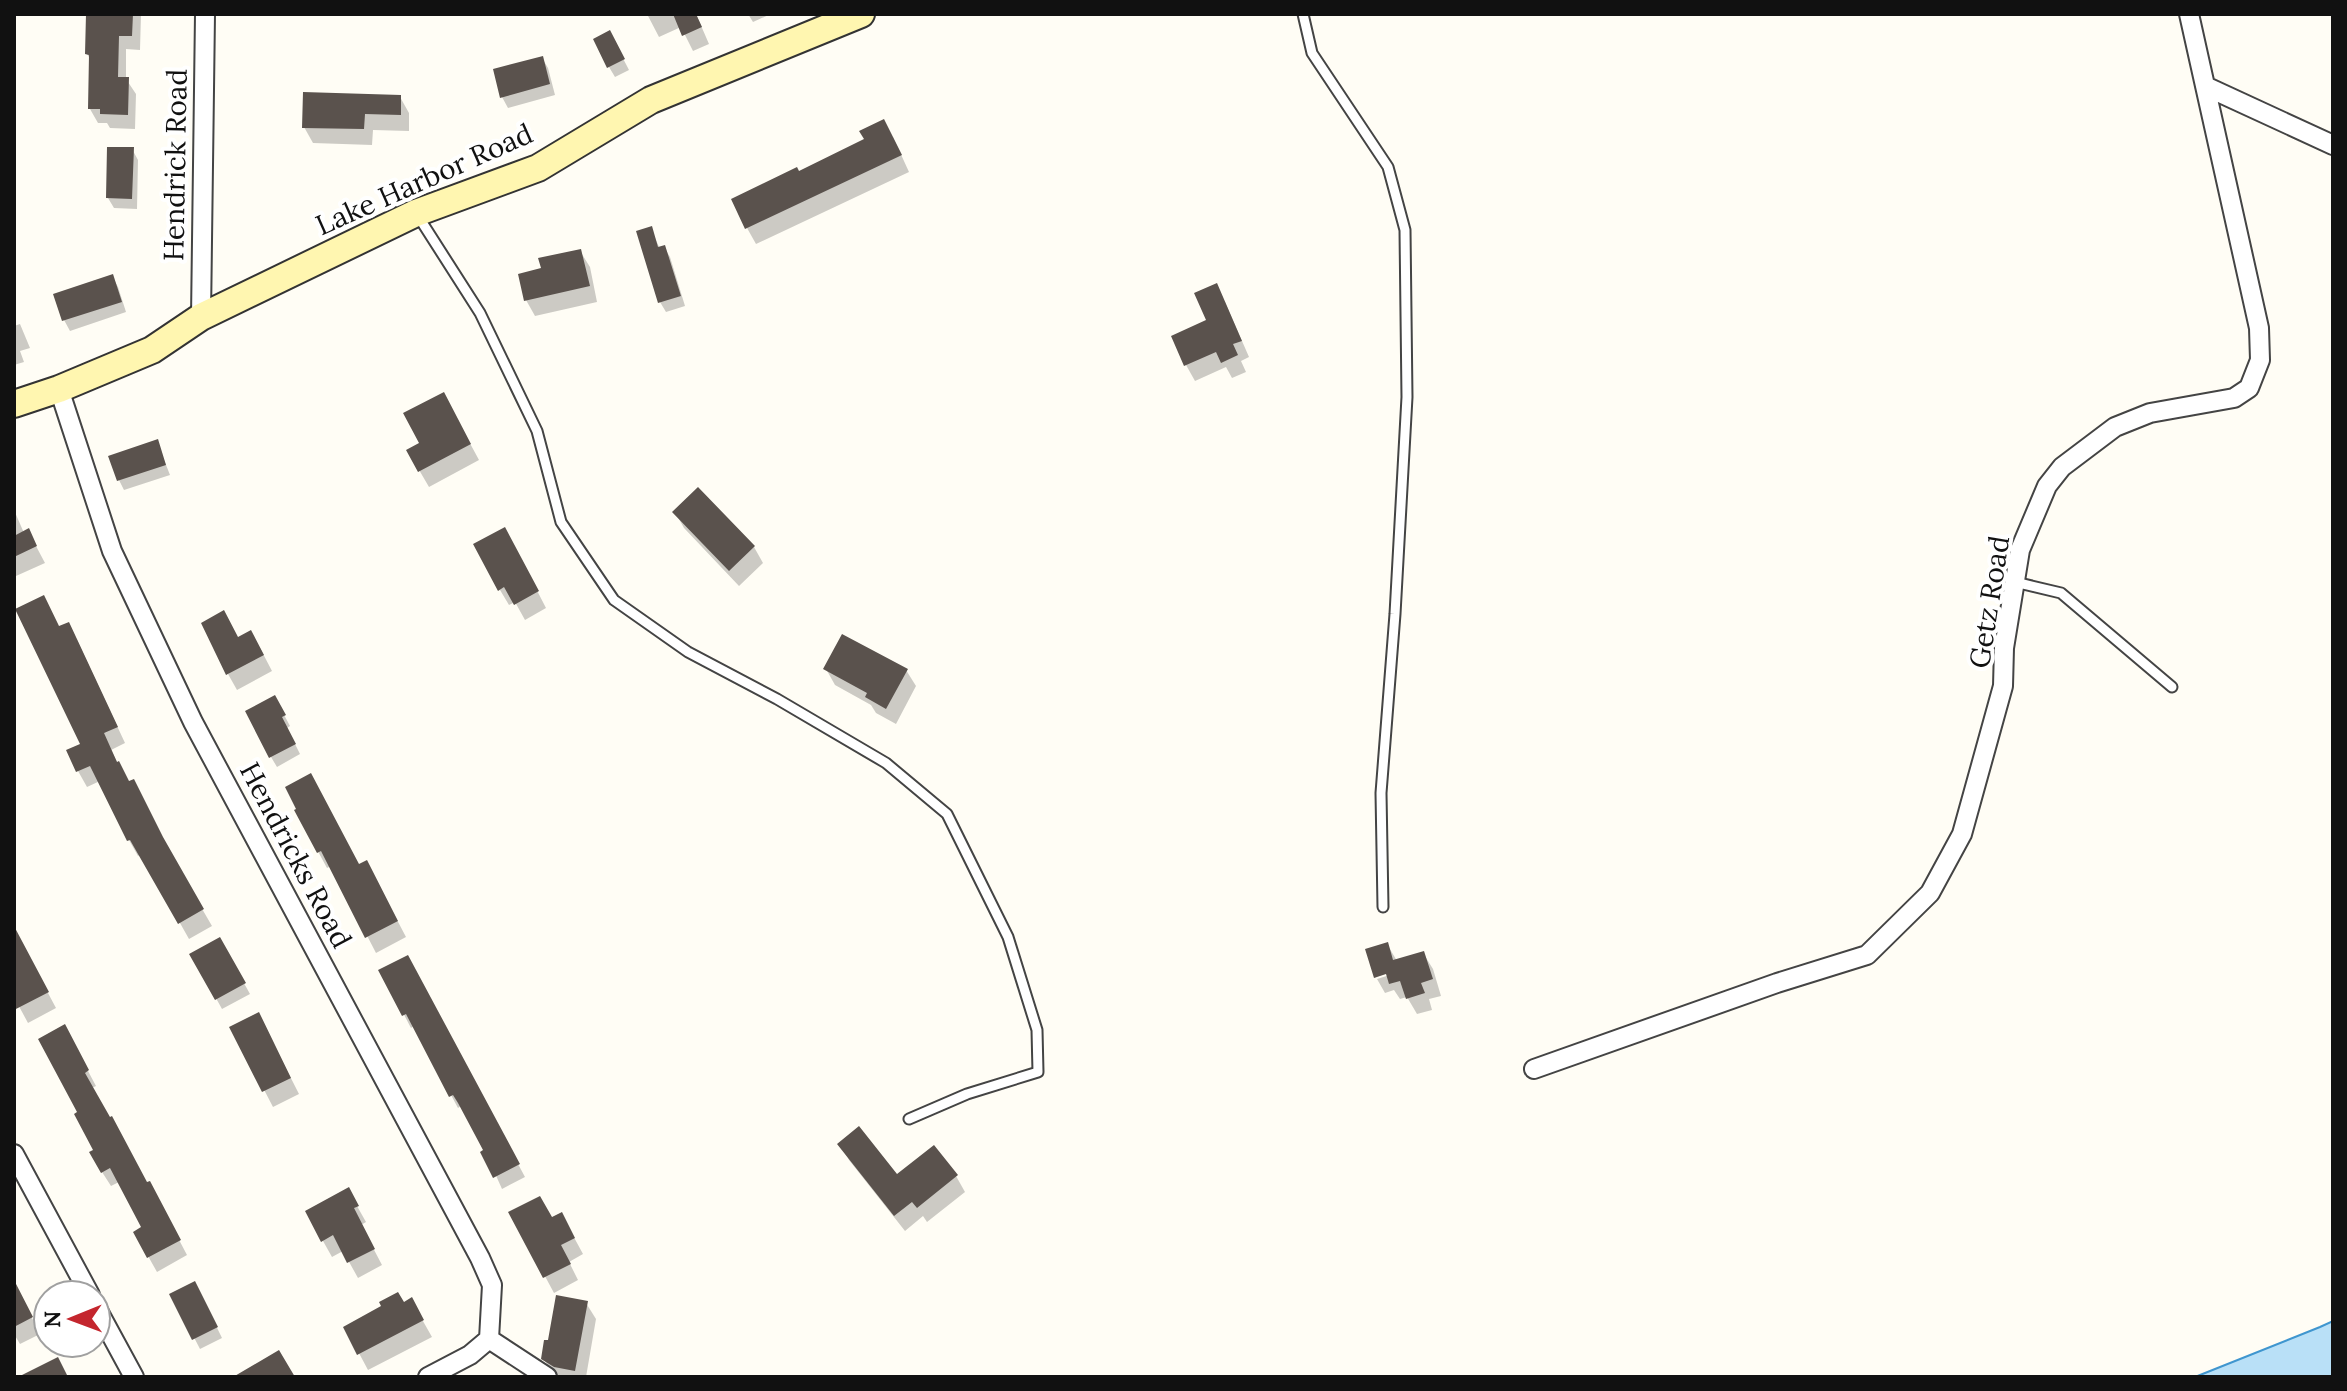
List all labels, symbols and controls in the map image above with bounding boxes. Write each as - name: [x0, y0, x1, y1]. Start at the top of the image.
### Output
- street label: Hendrick Road: [155, 69, 195, 261]
- street label: Lake Harbor Road: [310, 115, 538, 243]
- street label: Getz Road: [1961, 533, 2017, 671]
- street label: Hendricks Road: [232, 756, 360, 954]
- north arrow: [32, 1279, 112, 1359]
- text: N: [38, 1311, 66, 1328]

